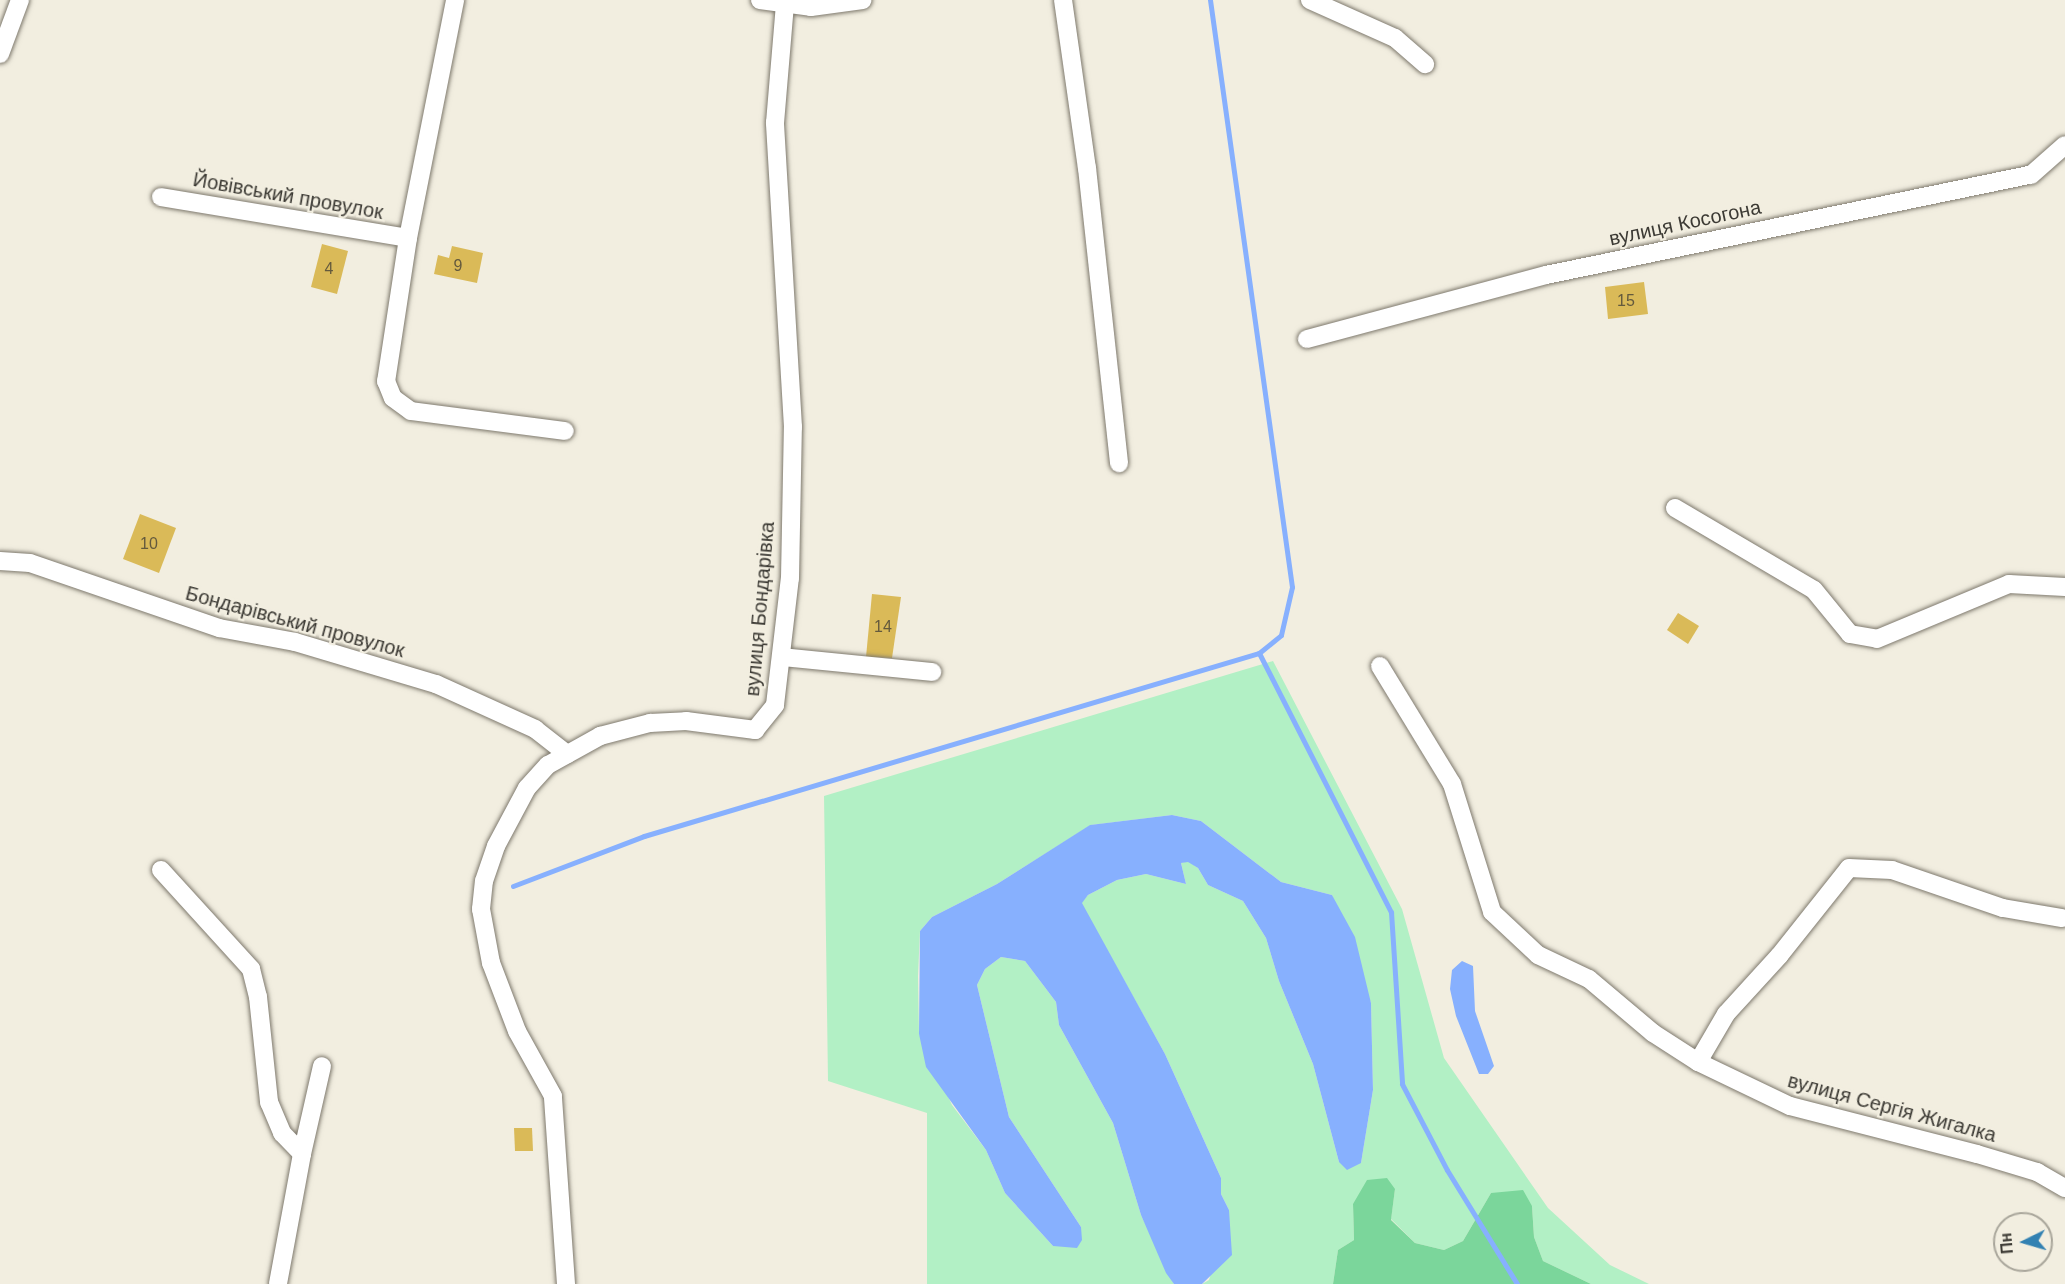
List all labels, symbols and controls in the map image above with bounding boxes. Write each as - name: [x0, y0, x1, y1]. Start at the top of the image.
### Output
- street label: Йовівський провулок: [191, 167, 385, 225]
- street label: вулиця Косогона: [1607, 195, 1763, 251]
- house number: 9: [454, 256, 462, 276]
- house number: 4: [325, 259, 333, 279]
- house number: 15: [1617, 291, 1635, 311]
- street label: вулиця Бондарівка: [740, 521, 780, 697]
- house number: 10: [140, 534, 158, 554]
- street label: Бондарівський провулок: [183, 581, 407, 663]
- house number: 14: [874, 617, 892, 637]
- street label: вулиця Сергія Жигалка: [1785, 1069, 1999, 1147]
- north arrow: [1993, 1212, 2053, 1272]
- text: Пн: [1997, 1232, 2016, 1255]

